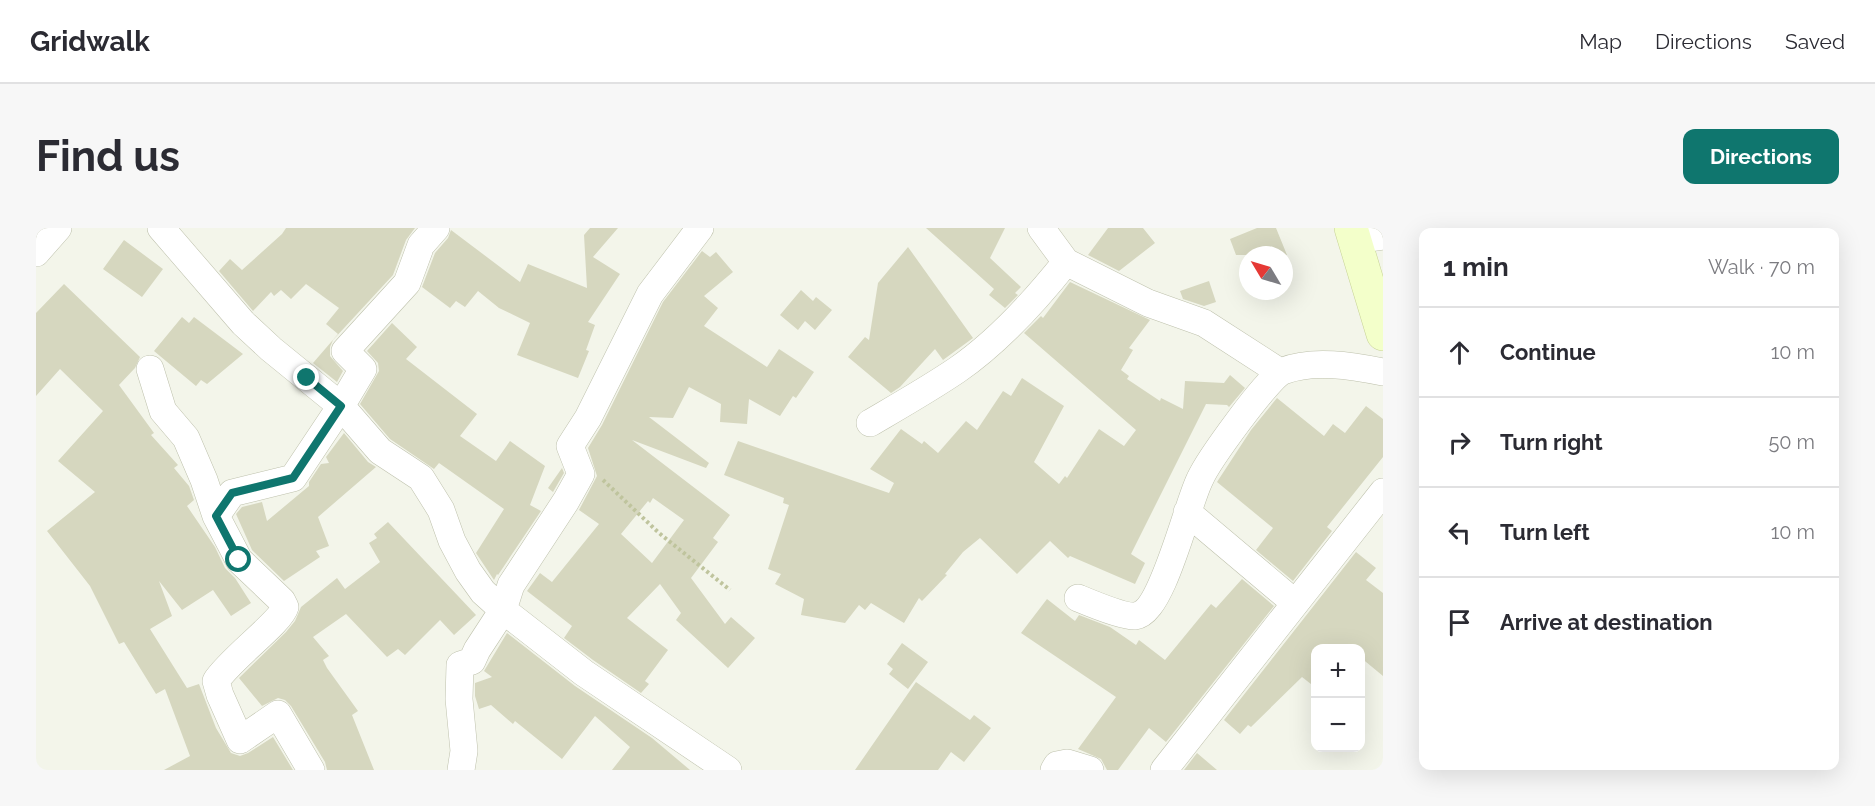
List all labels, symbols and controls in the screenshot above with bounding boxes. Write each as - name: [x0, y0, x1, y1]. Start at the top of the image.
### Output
- text: Gridwalk: [30, 25, 150, 58]
- text: Map: [1579, 29, 1622, 54]
- text: Directions: [1655, 29, 1752, 54]
- text: Saved: [1785, 29, 1845, 54]
- button: Directions: [1683, 129, 1839, 184]
- text: Find us: [36, 132, 180, 181]
- north arrow: [1239, 246, 1293, 300]
- text: 1 min: [1443, 252, 1509, 282]
- text: Walk · 70 m: [1708, 255, 1815, 279]
- icon: ahead: [1443, 336, 1476, 369]
- text: Continue: [1500, 339, 1596, 365]
- text: 10 m: [1771, 340, 1815, 364]
- route end: [293, 364, 319, 390]
- icon: right: [1443, 426, 1476, 459]
- text: Turn right: [1500, 429, 1603, 455]
- text: 50 m: [1768, 430, 1815, 454]
- icon: left: [1443, 516, 1476, 549]
- text: Turn left: [1500, 519, 1590, 545]
- text: 10 m: [1771, 520, 1815, 544]
- route start: [225, 546, 251, 572]
- icon: arrive: [1443, 606, 1476, 639]
- text: Arrive at destination: [1500, 609, 1713, 635]
- map controls: [1311, 644, 1365, 752]
- button: +: [1311, 644, 1365, 698]
- button: −: [1311, 698, 1365, 752]

